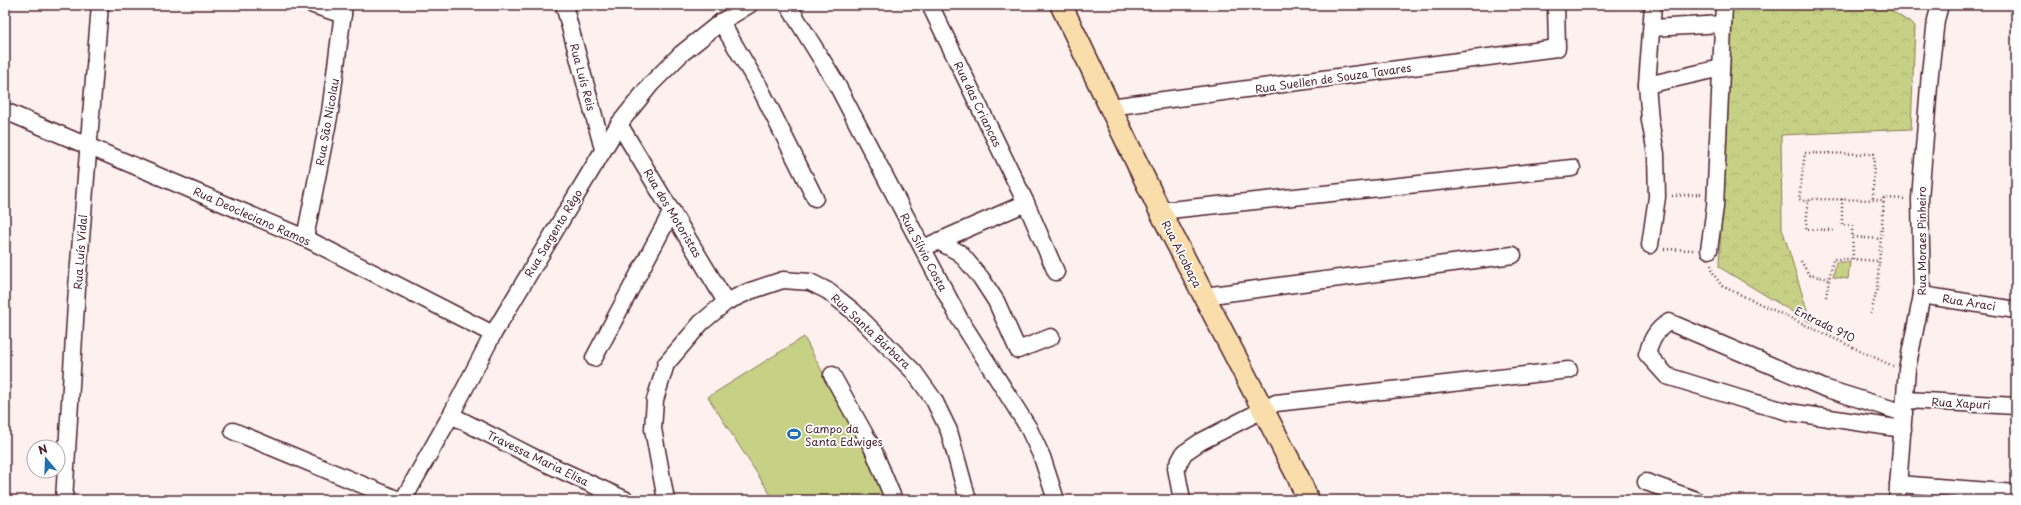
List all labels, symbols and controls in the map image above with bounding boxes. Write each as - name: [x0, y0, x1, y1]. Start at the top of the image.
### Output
- street label: Rua Luís Reis: [566, 41, 600, 113]
- street label: Rua das Criancas: [950, 58, 1006, 150]
- street label: Rua Suellen de Souza Tavares: [1254, 59, 1412, 97]
- street label: Rua São Nicolau: [311, 77, 343, 167]
- street label: Rua dos Motoristas: [640, 165, 706, 261]
- street label: Rua Deocleciano Ramos: [191, 182, 313, 250]
- street label: Rua Sargento Rêgo: [520, 186, 586, 280]
- street label: Rua Moraes Pinheiro: [1913, 186, 1930, 296]
- street label: Rua Sílvio Costa: [896, 210, 952, 294]
- street label: Rua Luís Vidal: [69, 214, 91, 290]
- street label: Rua Alcobaça: [1158, 217, 1206, 291]
- street label: Rua Santa Bárbara: [827, 289, 915, 373]
- street label: Rua Araci: [1941, 289, 1997, 315]
- street label: Entrada 910: [1792, 302, 1858, 346]
- street label: Rua Xapuri: [1931, 393, 1991, 413]
- place label: Campo da Santa Edwiges: [805, 420, 882, 450]
- street label: Travessa Maria Elisa: [484, 426, 592, 490]
- sports icon: Campo da Santa Edwiges: [786, 426, 802, 442]
- north arrow: [26, 439, 66, 479]
- text: N: [36, 440, 50, 459]

